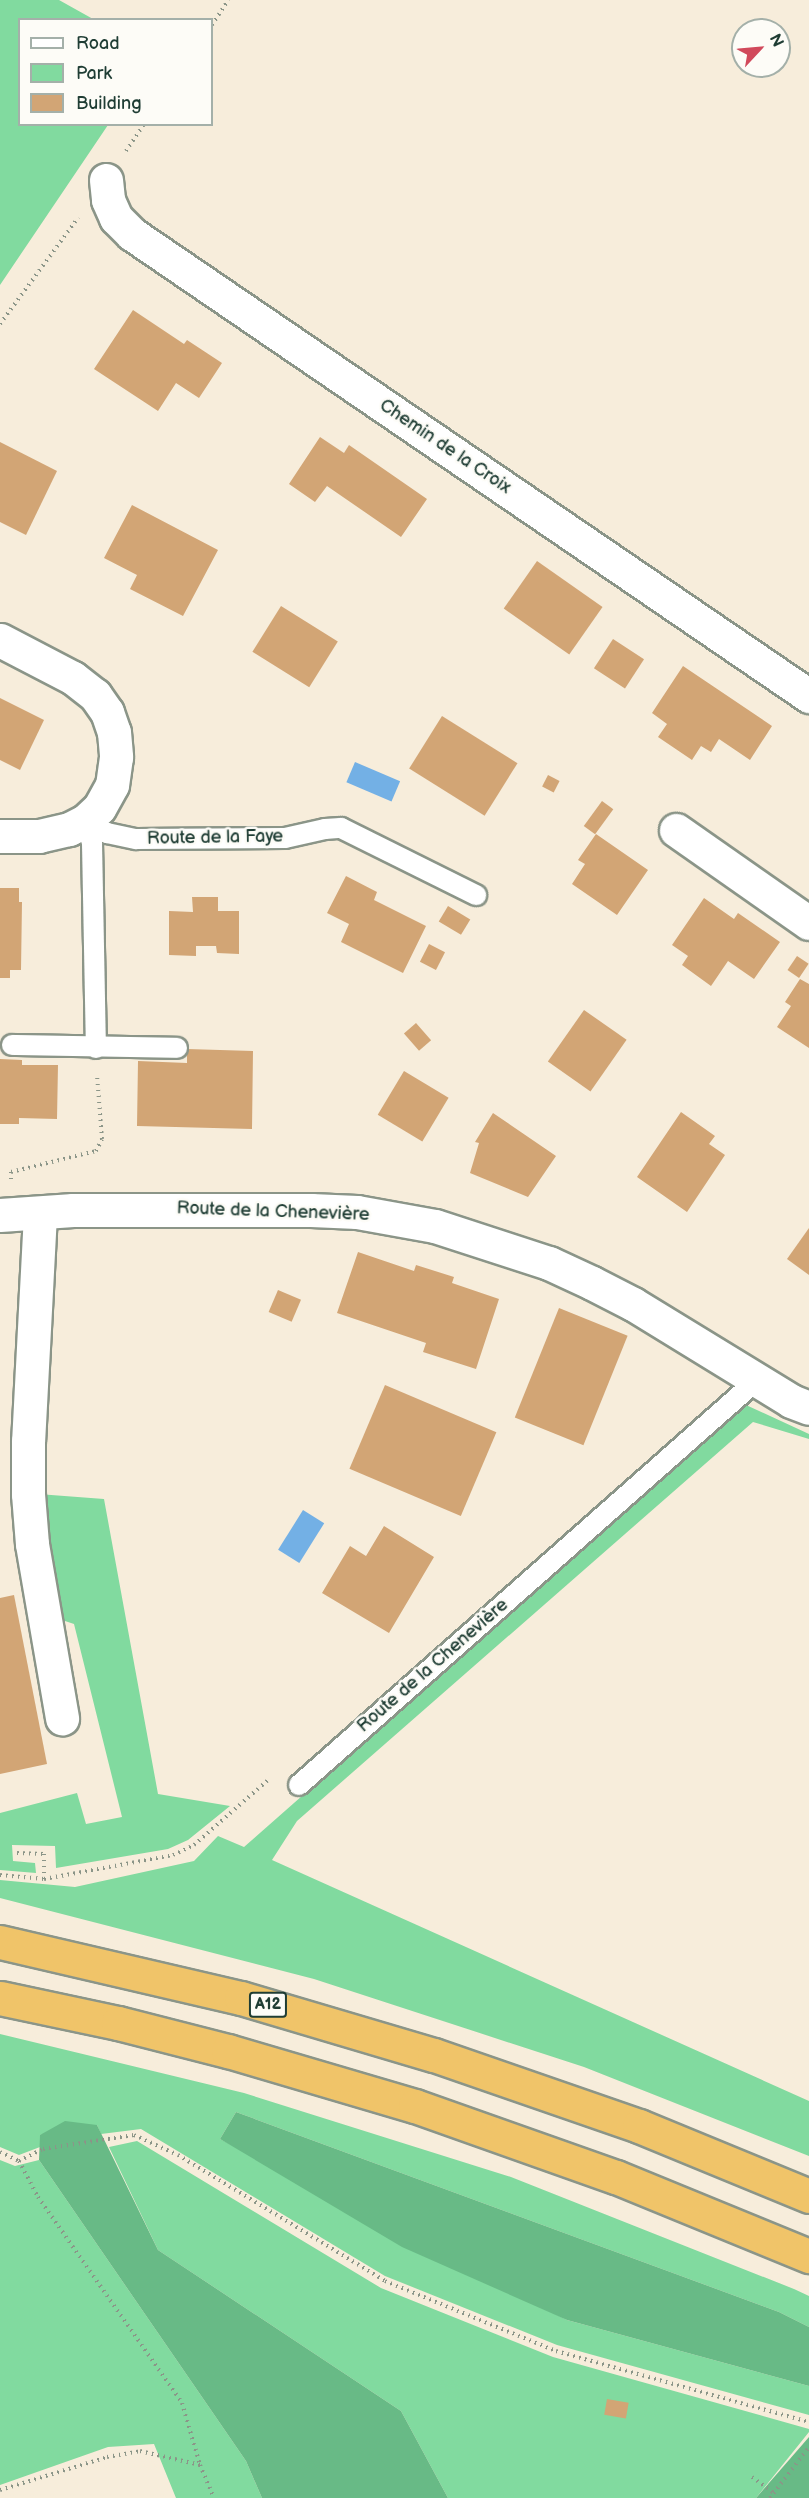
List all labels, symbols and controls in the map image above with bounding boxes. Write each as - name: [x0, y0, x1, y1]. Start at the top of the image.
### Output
- legend: [18, 18, 213, 126]
- north arrow: [731, 18, 791, 78]
- text: N: [765, 31, 787, 50]
- text: Road: [76, 33, 120, 54]
- text: Park: [76, 63, 112, 84]
- text: Building: [76, 93, 142, 114]
- street label: Chemin de la Croix: [375, 395, 515, 499]
- street label: Route de la Faye: [147, 826, 283, 850]
- street label: Route de la Chenevière: [176, 1198, 370, 1226]
- street label: Route de la Chenevière: [353, 1595, 513, 1737]
- road number: A12: [248, 1992, 288, 2018]

